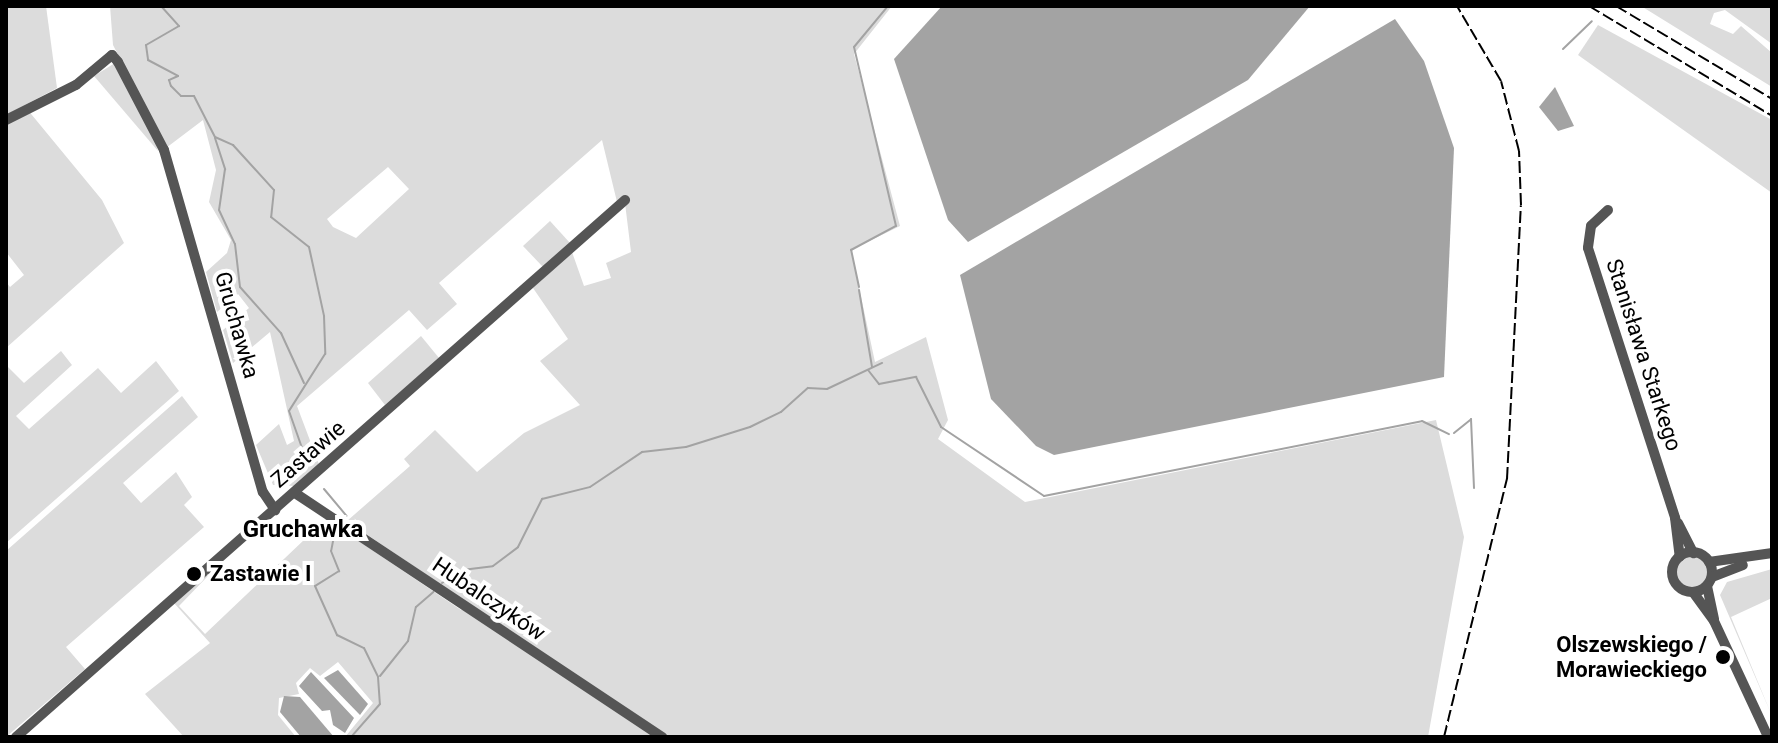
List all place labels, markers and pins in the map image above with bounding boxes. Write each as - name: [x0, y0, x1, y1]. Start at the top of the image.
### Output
- place label: Zastawie I: [210, 561, 311, 587]
- marker: Zastawie I: [185, 565, 203, 583]
- place label: Olszewskiego / Morawieckiego: [1556, 631, 1707, 682]
- marker: Olszewskiego / Morawieckiego: [1714, 648, 1732, 666]

